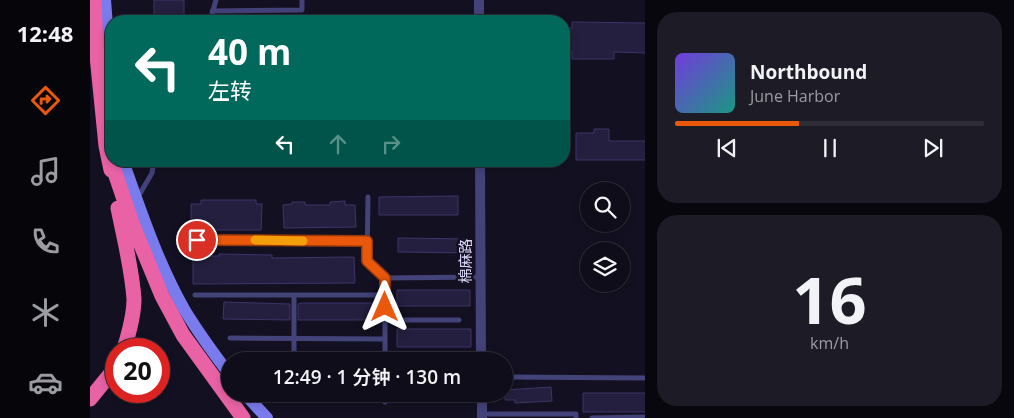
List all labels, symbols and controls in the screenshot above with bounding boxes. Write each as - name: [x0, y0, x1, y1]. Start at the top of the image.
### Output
- text: 12:48: [17, 18, 73, 48]
- text: 40 m: [208, 28, 291, 75]
- icon: left: [125, 35, 190, 100]
- text: Northbound: [750, 59, 867, 85]
- text: 左转: [208, 75, 252, 105]
- icon: directions: [28, 83, 63, 118]
- text: June Harbor: [750, 85, 840, 107]
- icon: left: [271, 130, 299, 158]
- icon: ahead: [324, 130, 352, 158]
- icon: right: [377, 130, 405, 158]
- icon: previous: [713, 134, 741, 162]
- icon: pause: [816, 134, 844, 162]
- icon: next: [919, 134, 947, 162]
- icon: music: [28, 154, 63, 189]
- map controls: [580, 182, 630, 292]
- button: search: [580, 182, 630, 232]
- pin: [176, 219, 218, 261]
- icon: phone: [28, 224, 63, 259]
- icon: arrive: [183, 226, 211, 254]
- street label: 棉麻路: [455, 238, 475, 284]
- button: layers: [580, 242, 630, 292]
- text: 16: [792, 255, 867, 343]
- position arrow: [358, 280, 410, 332]
- icon: climate: [28, 295, 63, 330]
- text: km/h: [810, 332, 849, 354]
- speed limit sign: 20: [105, 338, 170, 403]
- text: 12:49 · 1 分钟 · 130 m: [273, 364, 461, 390]
- icon: car: [28, 365, 63, 400]

